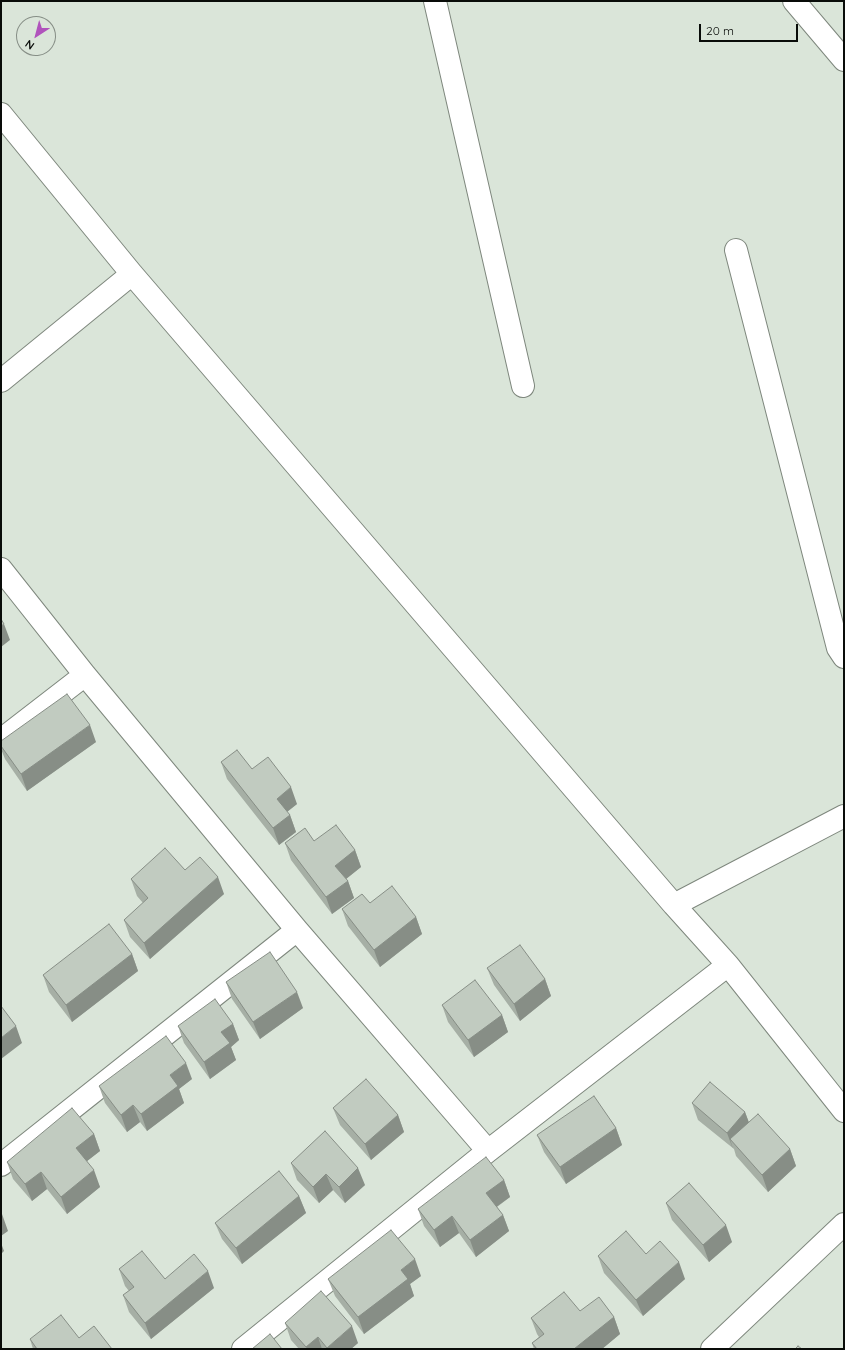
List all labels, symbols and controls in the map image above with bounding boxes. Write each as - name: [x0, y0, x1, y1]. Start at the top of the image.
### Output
- north arrow: [16, 16, 56, 56]
- scale bar: [701, 16, 800, 42]
- text: 20 m: [706, 23, 734, 38]
- text: N: [22, 37, 37, 53]

